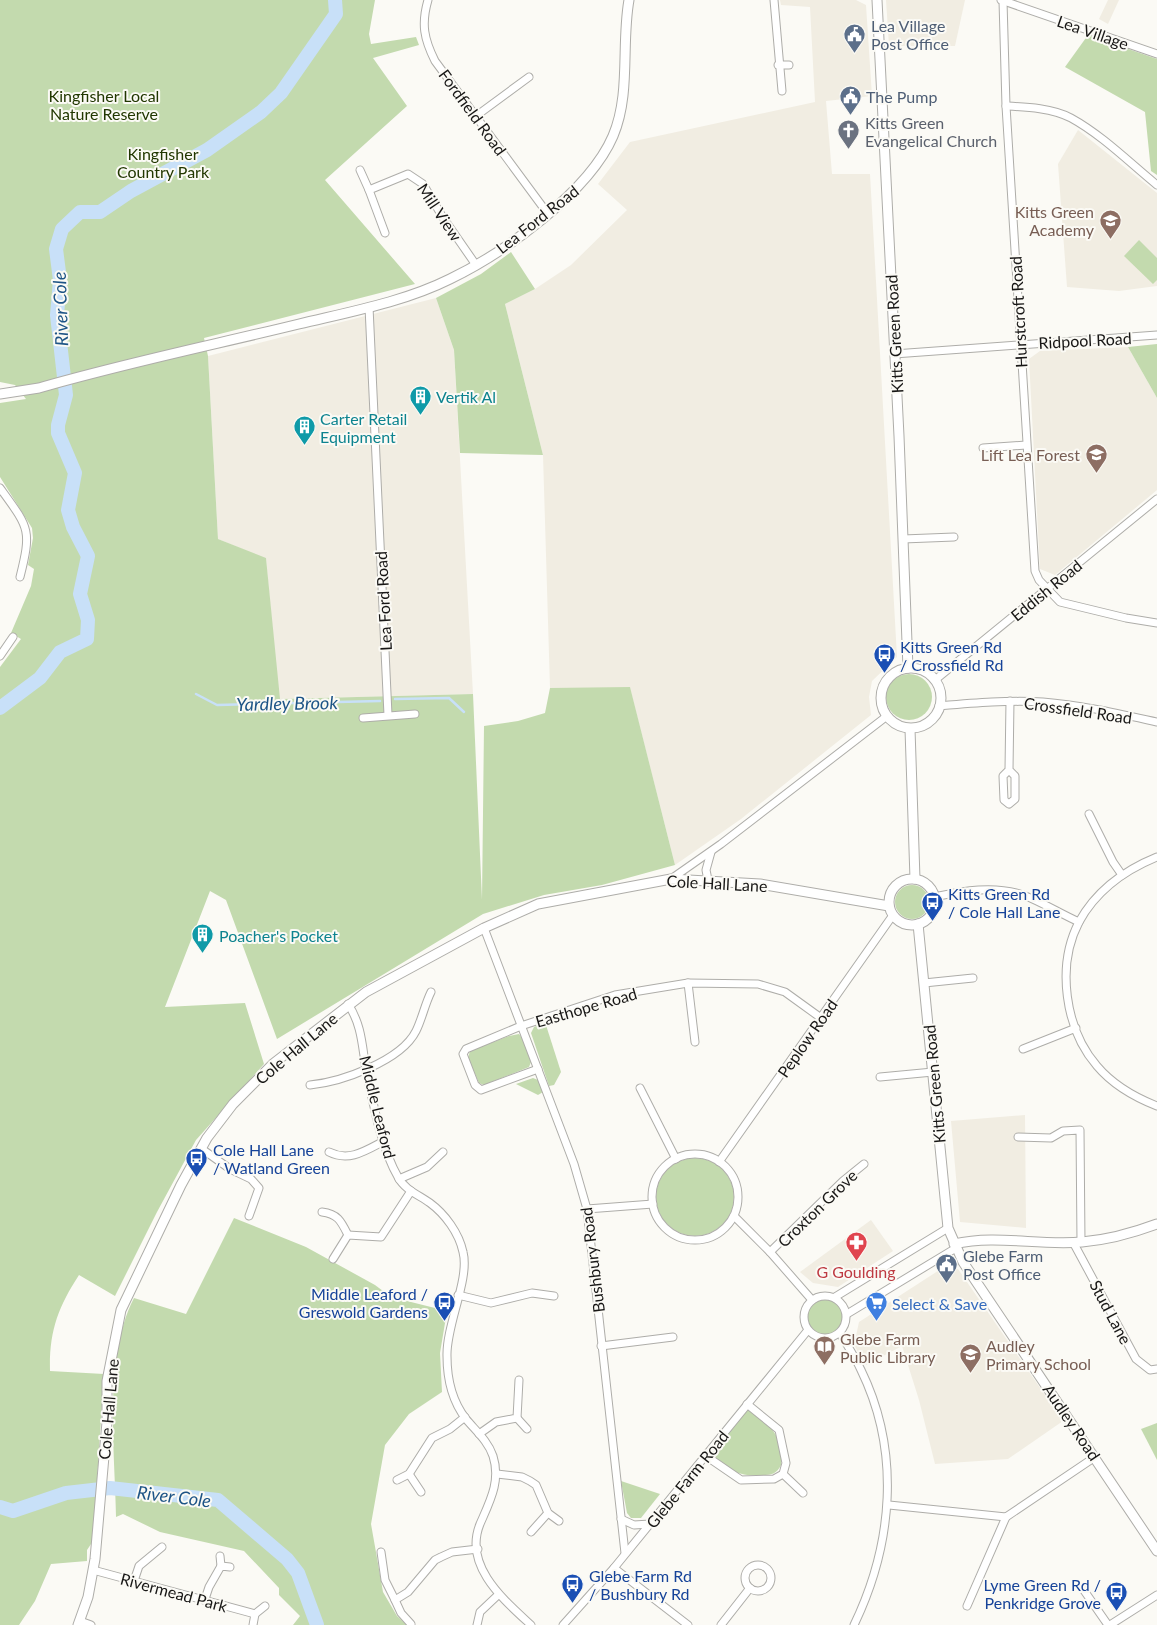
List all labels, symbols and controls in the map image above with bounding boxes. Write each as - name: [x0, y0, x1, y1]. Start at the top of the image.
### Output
- street label: Lea Village: [1055, 11, 1131, 53]
- place label: Lea Village Post Office: [871, 16, 949, 53]
- public building icon: Lea Village Post Office: [843, 22, 867, 53]
- street label: Fordfield Road: [435, 65, 511, 159]
- public building icon: The Pump: [838, 84, 862, 115]
- park label: Kingfisher Local Nature Reserve: [49, 86, 159, 123]
- place label: The Pump: [866, 87, 937, 106]
- place label: Kitts Green Evangelical Church: [865, 113, 997, 150]
- church icon: Kitts Green Evangelical Church: [837, 119, 861, 150]
- park label: Kingfisher Country Park: [117, 144, 210, 181]
- street label: Mill View: [414, 180, 466, 245]
- street label: Lea Ford Road: [492, 181, 582, 257]
- place label: Kitts Green Academy: [1015, 202, 1095, 239]
- school or university icon: Kitts Green Academy: [1098, 208, 1122, 239]
- street label: Hurstcroft Road: [1006, 256, 1030, 368]
- water label: River Cole: [48, 271, 72, 347]
- street label: Kitts Green Road: [881, 274, 907, 394]
- street label: Ridpool Road: [1038, 328, 1132, 352]
- building icon: Vertik Al: [408, 384, 432, 415]
- place label: Vertik Al: [436, 387, 496, 406]
- place label: Carter Retail Equipment: [320, 409, 407, 446]
- building icon: Carter Retail Equipment: [292, 415, 316, 446]
- school or university icon: Lift Lea Forest: [1084, 442, 1108, 473]
- place label: Lift Lea Forest: [981, 445, 1080, 464]
- street label: Lea Ford Road: [371, 551, 395, 651]
- street label: Eddish Road: [1007, 556, 1085, 624]
- place label: Kitts Green Rd / Crossfield Rd: [900, 637, 1003, 674]
- bus stop icon: Kitts Green Rd / Crossfield Rd: [872, 643, 896, 674]
- water label: Yardley Brook: [236, 691, 338, 715]
- street label: Crossfield Road: [1023, 693, 1133, 727]
- street label: Cole Hall Lane: [666, 871, 768, 895]
- place label: Kitts Green Rd / Cole Hall Lane: [948, 884, 1060, 921]
- bus stop icon: Kitts Green Rd / Cole Hall Lane: [920, 890, 944, 921]
- building icon: Poacher's Pocket: [191, 923, 215, 954]
- place label: Poacher's Pocket: [219, 926, 338, 945]
- street label: Easthope Road: [533, 983, 639, 1031]
- street label: Peplow Road: [773, 995, 841, 1081]
- street label: Cole Hall Lane: [251, 1008, 341, 1088]
- street label: Kitts Green Road: [919, 1024, 949, 1144]
- street label: Middle Leaford: [356, 1053, 400, 1161]
- place label: Cole Hall Lane / Watland Green: [213, 1140, 330, 1177]
- bus stop icon: Cole Hall Lane / Watland Green: [185, 1146, 209, 1177]
- street label: Croxton Grove: [773, 1165, 861, 1251]
- street label: Bushbury Road: [576, 1206, 608, 1314]
- pharmacy icon: G Goulding: [844, 1230, 868, 1261]
- place label: Glebe Farm Post Office: [963, 1246, 1043, 1283]
- public building icon: Glebe Farm Post Office: [935, 1252, 959, 1283]
- place label: G Goulding: [816, 1262, 896, 1281]
- street label: Stud Lane: [1086, 1277, 1136, 1347]
- place label: Middle Leaford / Greswold Gardens: [299, 1284, 428, 1321]
- bus stop icon: Middle Leaford / Greswold Gardens: [432, 1290, 456, 1321]
- supermarket icon: Select & Save: [864, 1291, 888, 1322]
- place label: Select & Save: [892, 1294, 987, 1313]
- place label: Glebe Farm Public Library: [840, 1329, 936, 1366]
- library icon: Glebe Farm Public Library: [812, 1335, 836, 1366]
- place label: Audley Primary School: [986, 1336, 1091, 1373]
- school or university icon: Audley Primary School: [958, 1342, 982, 1373]
- street label: Cole Hall Lane: [94, 1358, 122, 1460]
- street label: Audley Road: [1040, 1380, 1104, 1464]
- street label: Glebe Farm Road: [642, 1426, 732, 1532]
- water label: River Cole: [136, 1481, 212, 1511]
- place label: Glebe Farm Rd / Bushbury Rd: [589, 1566, 692, 1603]
- street label: Rivermead Park: [118, 1569, 230, 1616]
- bus stop icon: Glebe Farm Rd / Bushbury Rd: [561, 1572, 585, 1603]
- place label: Lyme Green Rd / Penkridge Grove: [983, 1575, 1101, 1612]
- bus stop icon: Lyme Green Rd / Penkridge Grove: [1105, 1581, 1129, 1612]

